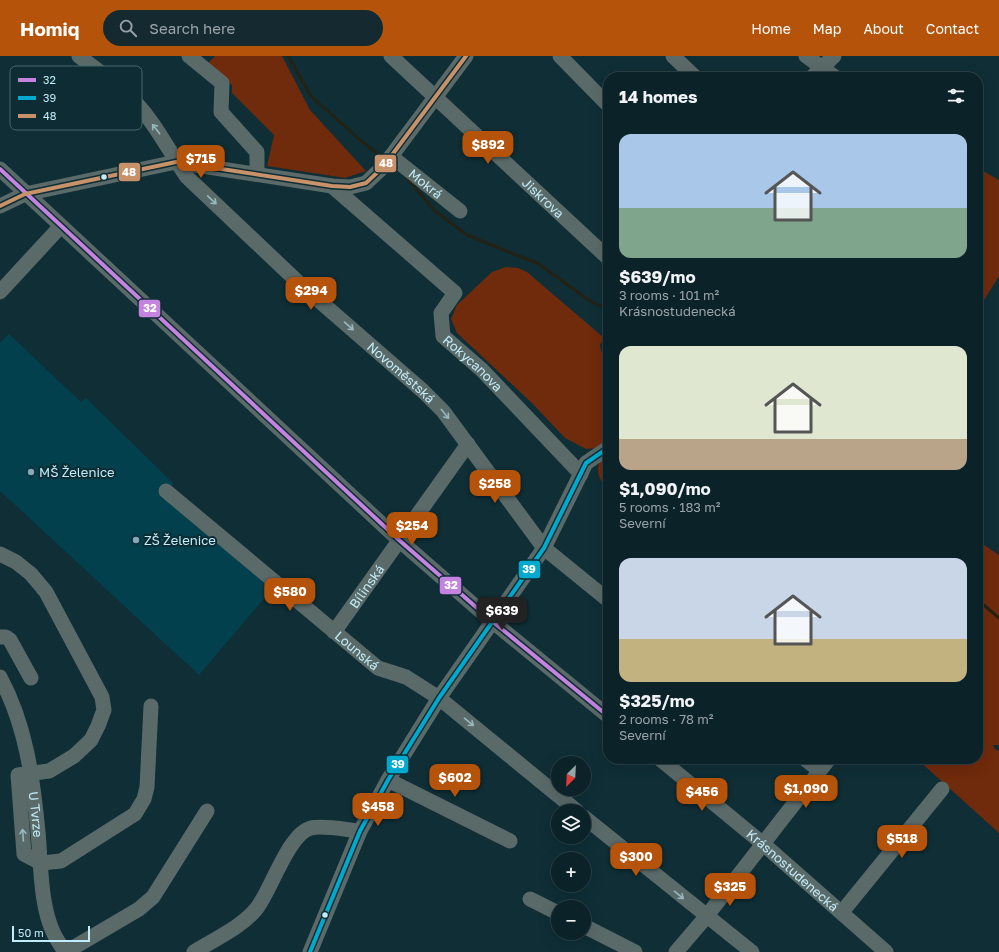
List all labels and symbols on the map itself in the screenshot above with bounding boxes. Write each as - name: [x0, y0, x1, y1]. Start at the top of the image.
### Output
- legend: [10, 66, 142, 130]
- text: 32: [43, 73, 56, 86]
- text: 39: [43, 91, 56, 104]
- text: 48: [43, 109, 57, 122]
- one-way arrow: [151, 123, 160, 134]
- pin: $892: [464, 131, 512, 165]
- pin: $715: [177, 145, 225, 179]
- line badge: 48: [374, 154, 397, 173]
- text: 48: [379, 156, 393, 169]
- line badge: 48: [118, 162, 141, 182]
- text: 48: [122, 165, 136, 178]
- street label: Mokrá: [406, 165, 446, 202]
- unlabelled marker: [99, 172, 109, 182]
- street label: Jiskrova: [519, 174, 568, 221]
- one-way arrow: [207, 196, 217, 205]
- pin: $294: [287, 277, 335, 311]
- line badge: 32: [138, 299, 161, 318]
- text: 32: [143, 301, 157, 314]
- one-way arrow: [343, 322, 354, 331]
- street label: Rokycanova: [440, 332, 506, 395]
- street label: Novoměstská: [364, 338, 438, 406]
- one-way arrow: [440, 408, 449, 419]
- place label: MŠ Želenice: [39, 464, 115, 480]
- marker: MŠ Želenice: [26, 467, 36, 477]
- pin: $258: [471, 470, 519, 504]
- pin: $254: [388, 512, 436, 546]
- place label: ZŠ Želenice: [144, 532, 216, 548]
- marker: ZŠ Želenice: [131, 535, 141, 545]
- line badge: 39: [518, 560, 541, 579]
- street label: Bílinská: [346, 562, 387, 611]
- text: 39: [522, 562, 536, 575]
- line badge: 32: [439, 576, 462, 595]
- pin: $580: [266, 578, 314, 612]
- text: 32: [444, 578, 458, 591]
- pin: $639: [478, 597, 526, 631]
- street label: Lounská: [332, 628, 382, 674]
- one-way arrow: [463, 718, 474, 727]
- line badge: 39: [386, 755, 409, 774]
- north arrow: [551, 756, 591, 796]
- text: 39: [391, 757, 405, 770]
- pin: $602: [431, 764, 479, 798]
- pin: $1,090: [773, 775, 839, 809]
- pin: $456: [678, 778, 726, 812]
- street label: U Tvrze: [26, 790, 46, 838]
- pin: $458: [354, 793, 402, 827]
- pin: $518: [878, 825, 926, 859]
- street label: Krásnostudenecká: [743, 826, 842, 915]
- one-way arrow: [19, 829, 26, 842]
- pin: $300: [612, 843, 660, 877]
- pin: $325: [706, 873, 754, 907]
- one-way arrow: [674, 890, 685, 899]
- unlabelled marker: [320, 910, 330, 920]
- scale bar: [12, 924, 90, 943]

